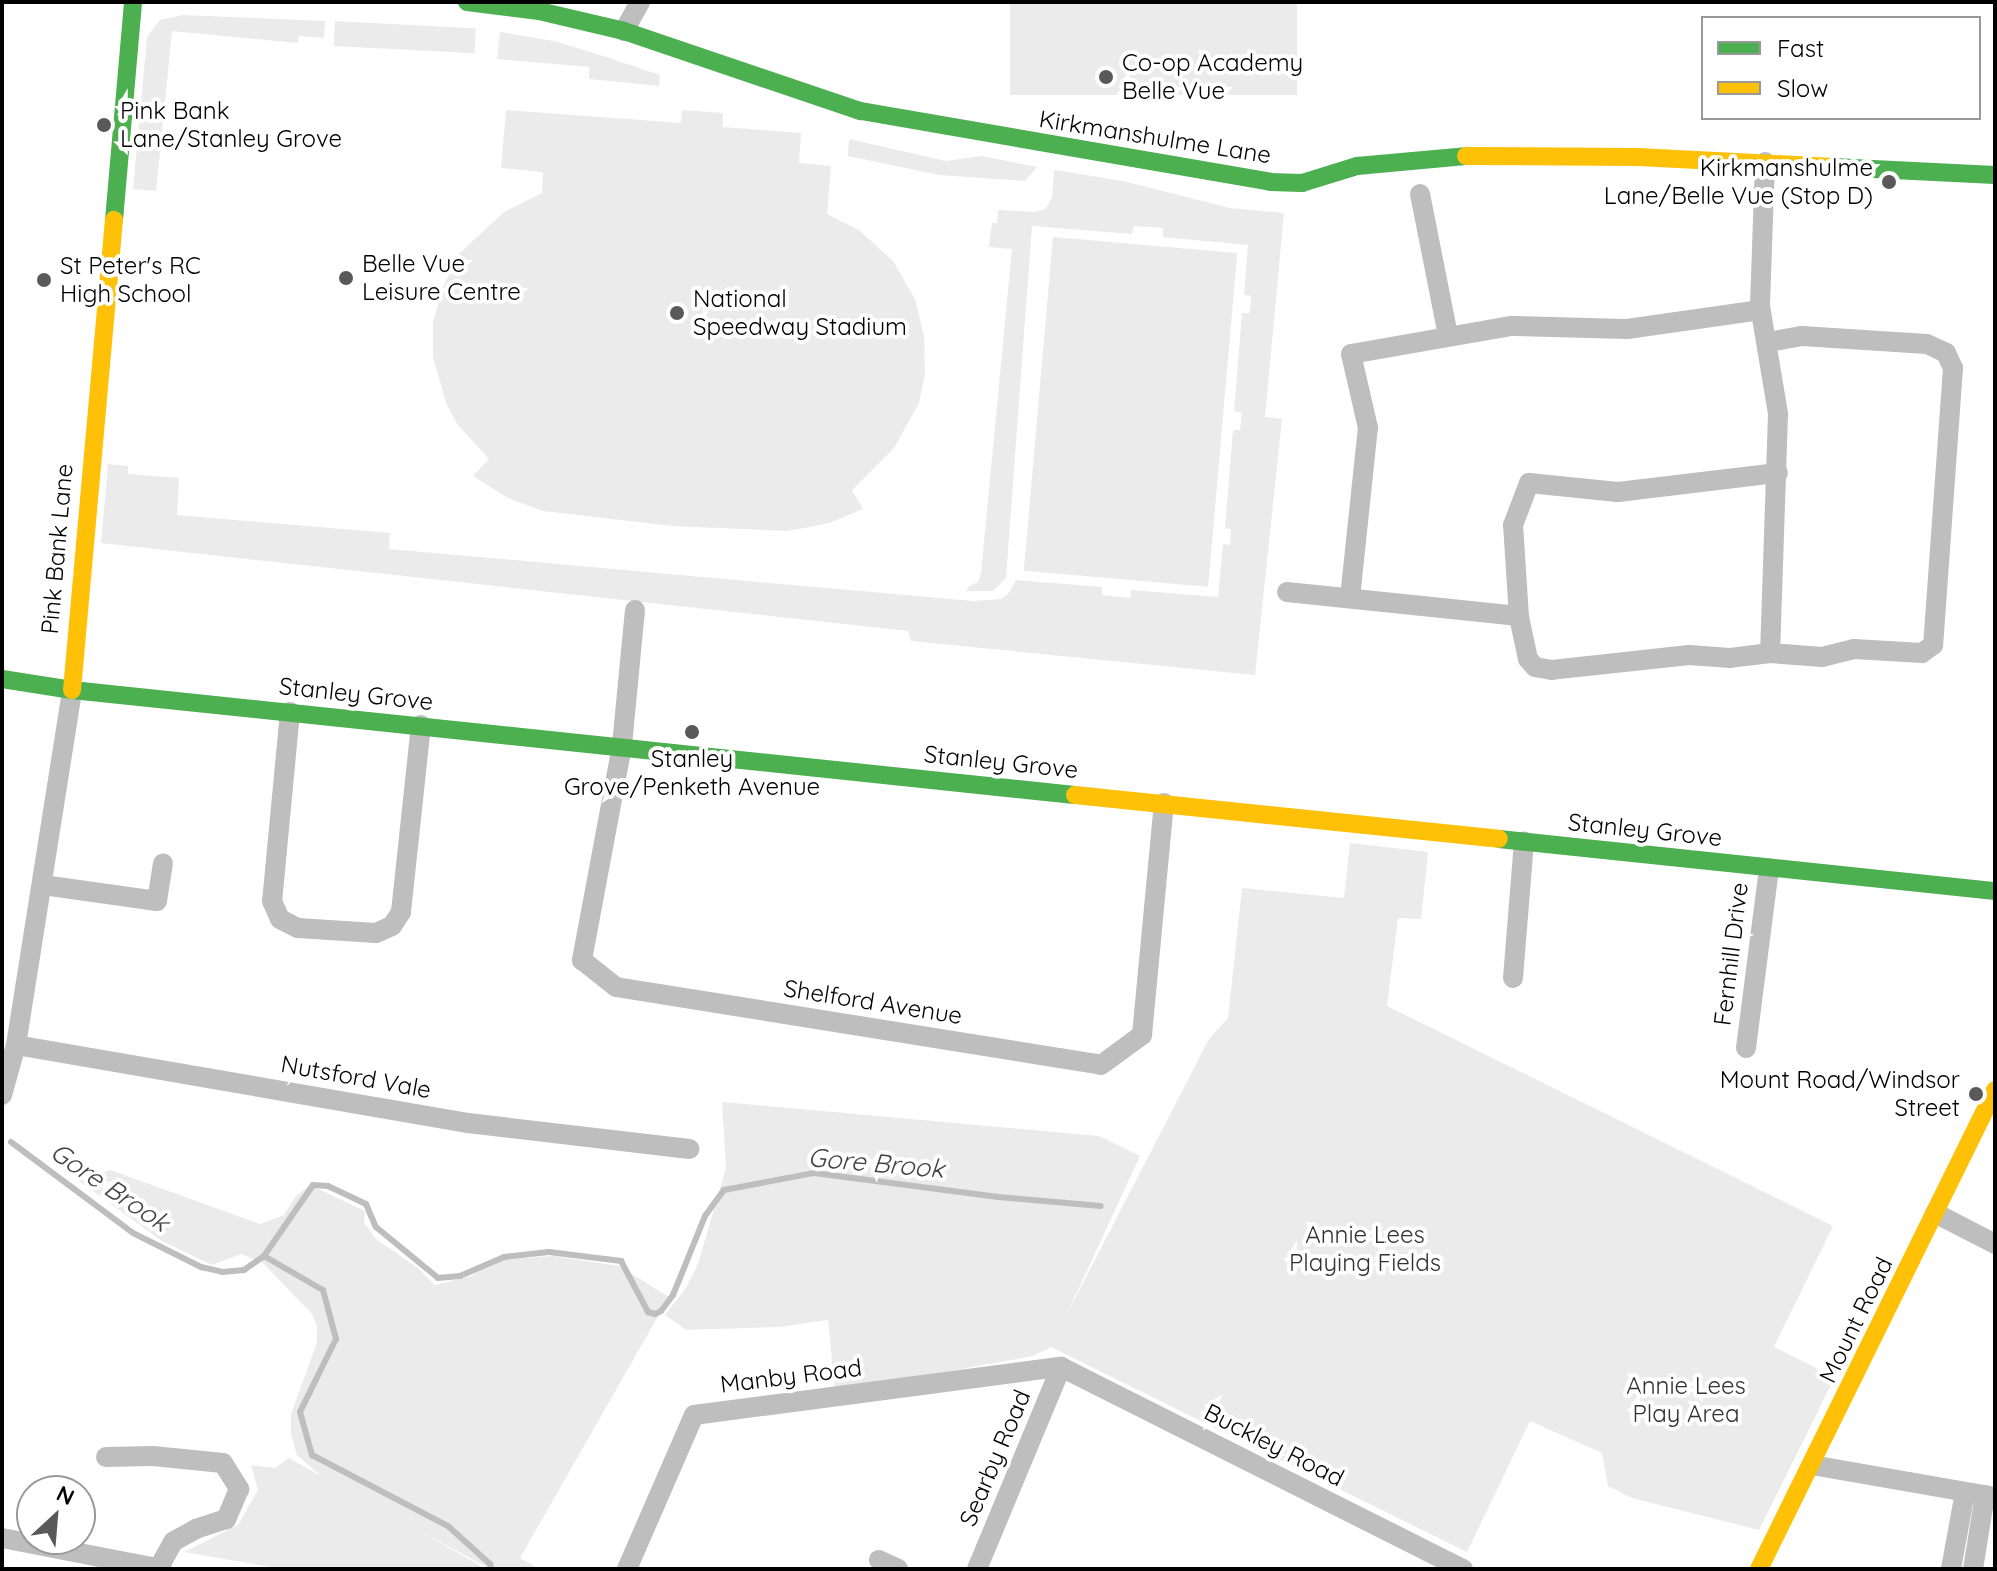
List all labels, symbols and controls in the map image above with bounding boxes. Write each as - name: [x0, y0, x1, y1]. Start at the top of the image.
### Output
- legend: [1701, 16, 1981, 120]
- text: Fast: [1777, 33, 1824, 63]
- place label: Co-op Academy Belle Vue: [1122, 49, 1303, 105]
- marker: Co-op Academy Belle Vue: [1097, 68, 1115, 86]
- text: Slow: [1777, 73, 1828, 103]
- place label: Pink Bank Lane/Stanley Grove: [120, 97, 342, 153]
- street label: Kirkmanshulme Lane: [1037, 104, 1273, 170]
- marker: Pink Bank Lane/Stanley Grove: [95, 116, 113, 134]
- place label: Kirkmanshulme Lane/Belle Vue (Stop D): [1604, 154, 1873, 210]
- marker: Kirkmanshulme Lane/Belle Vue (Stop D): [1880, 173, 1898, 191]
- place label: Belle Vue Leisure Centre: [362, 250, 521, 306]
- place label: St Peter's RC High School: [60, 252, 201, 308]
- marker: Belle Vue Leisure Centre: [337, 269, 355, 287]
- marker: St Peter's RC High School: [35, 271, 53, 289]
- place label: National Speedway Stadium: [693, 285, 907, 341]
- marker: National Speedway Stadium: [668, 304, 686, 322]
- street label: Pink Bank Lane: [35, 463, 79, 635]
- street label: Stanley Grove: [277, 672, 435, 716]
- marker: Stanley Grove/Penketh Avenue: [683, 723, 701, 741]
- street label: Stanley Grove: [922, 740, 1080, 784]
- place label: Stanley Grove/Penketh Avenue: [564, 745, 820, 801]
- street label: Stanley Grove: [1566, 808, 1724, 852]
- street label: Fernhill Drive: [1708, 881, 1754, 1027]
- street label: Shelford Avenue: [782, 974, 964, 1030]
- street label: Nutsford Vale: [279, 1050, 433, 1104]
- place label: Mount Road/Windsor Street: [1720, 1066, 1960, 1122]
- marker: Mount Road/Windsor Street: [1967, 1085, 1985, 1103]
- water label: Gore Brook: [45, 1136, 175, 1238]
- water label: Gore Brook: [807, 1142, 945, 1184]
- park label: Annie Lees Playing Fields: [1289, 1221, 1441, 1277]
- street label: Mount Road: [1813, 1253, 1899, 1387]
- street label: Manby Road: [719, 1353, 863, 1399]
- park label: Annie Lees Play Area: [1626, 1372, 1746, 1428]
- street label: Searby Road: [953, 1386, 1037, 1530]
- street label: Buckley Road: [1199, 1397, 1349, 1493]
- north arrow: [16, 1475, 96, 1555]
- text: N: [52, 1479, 79, 1511]

